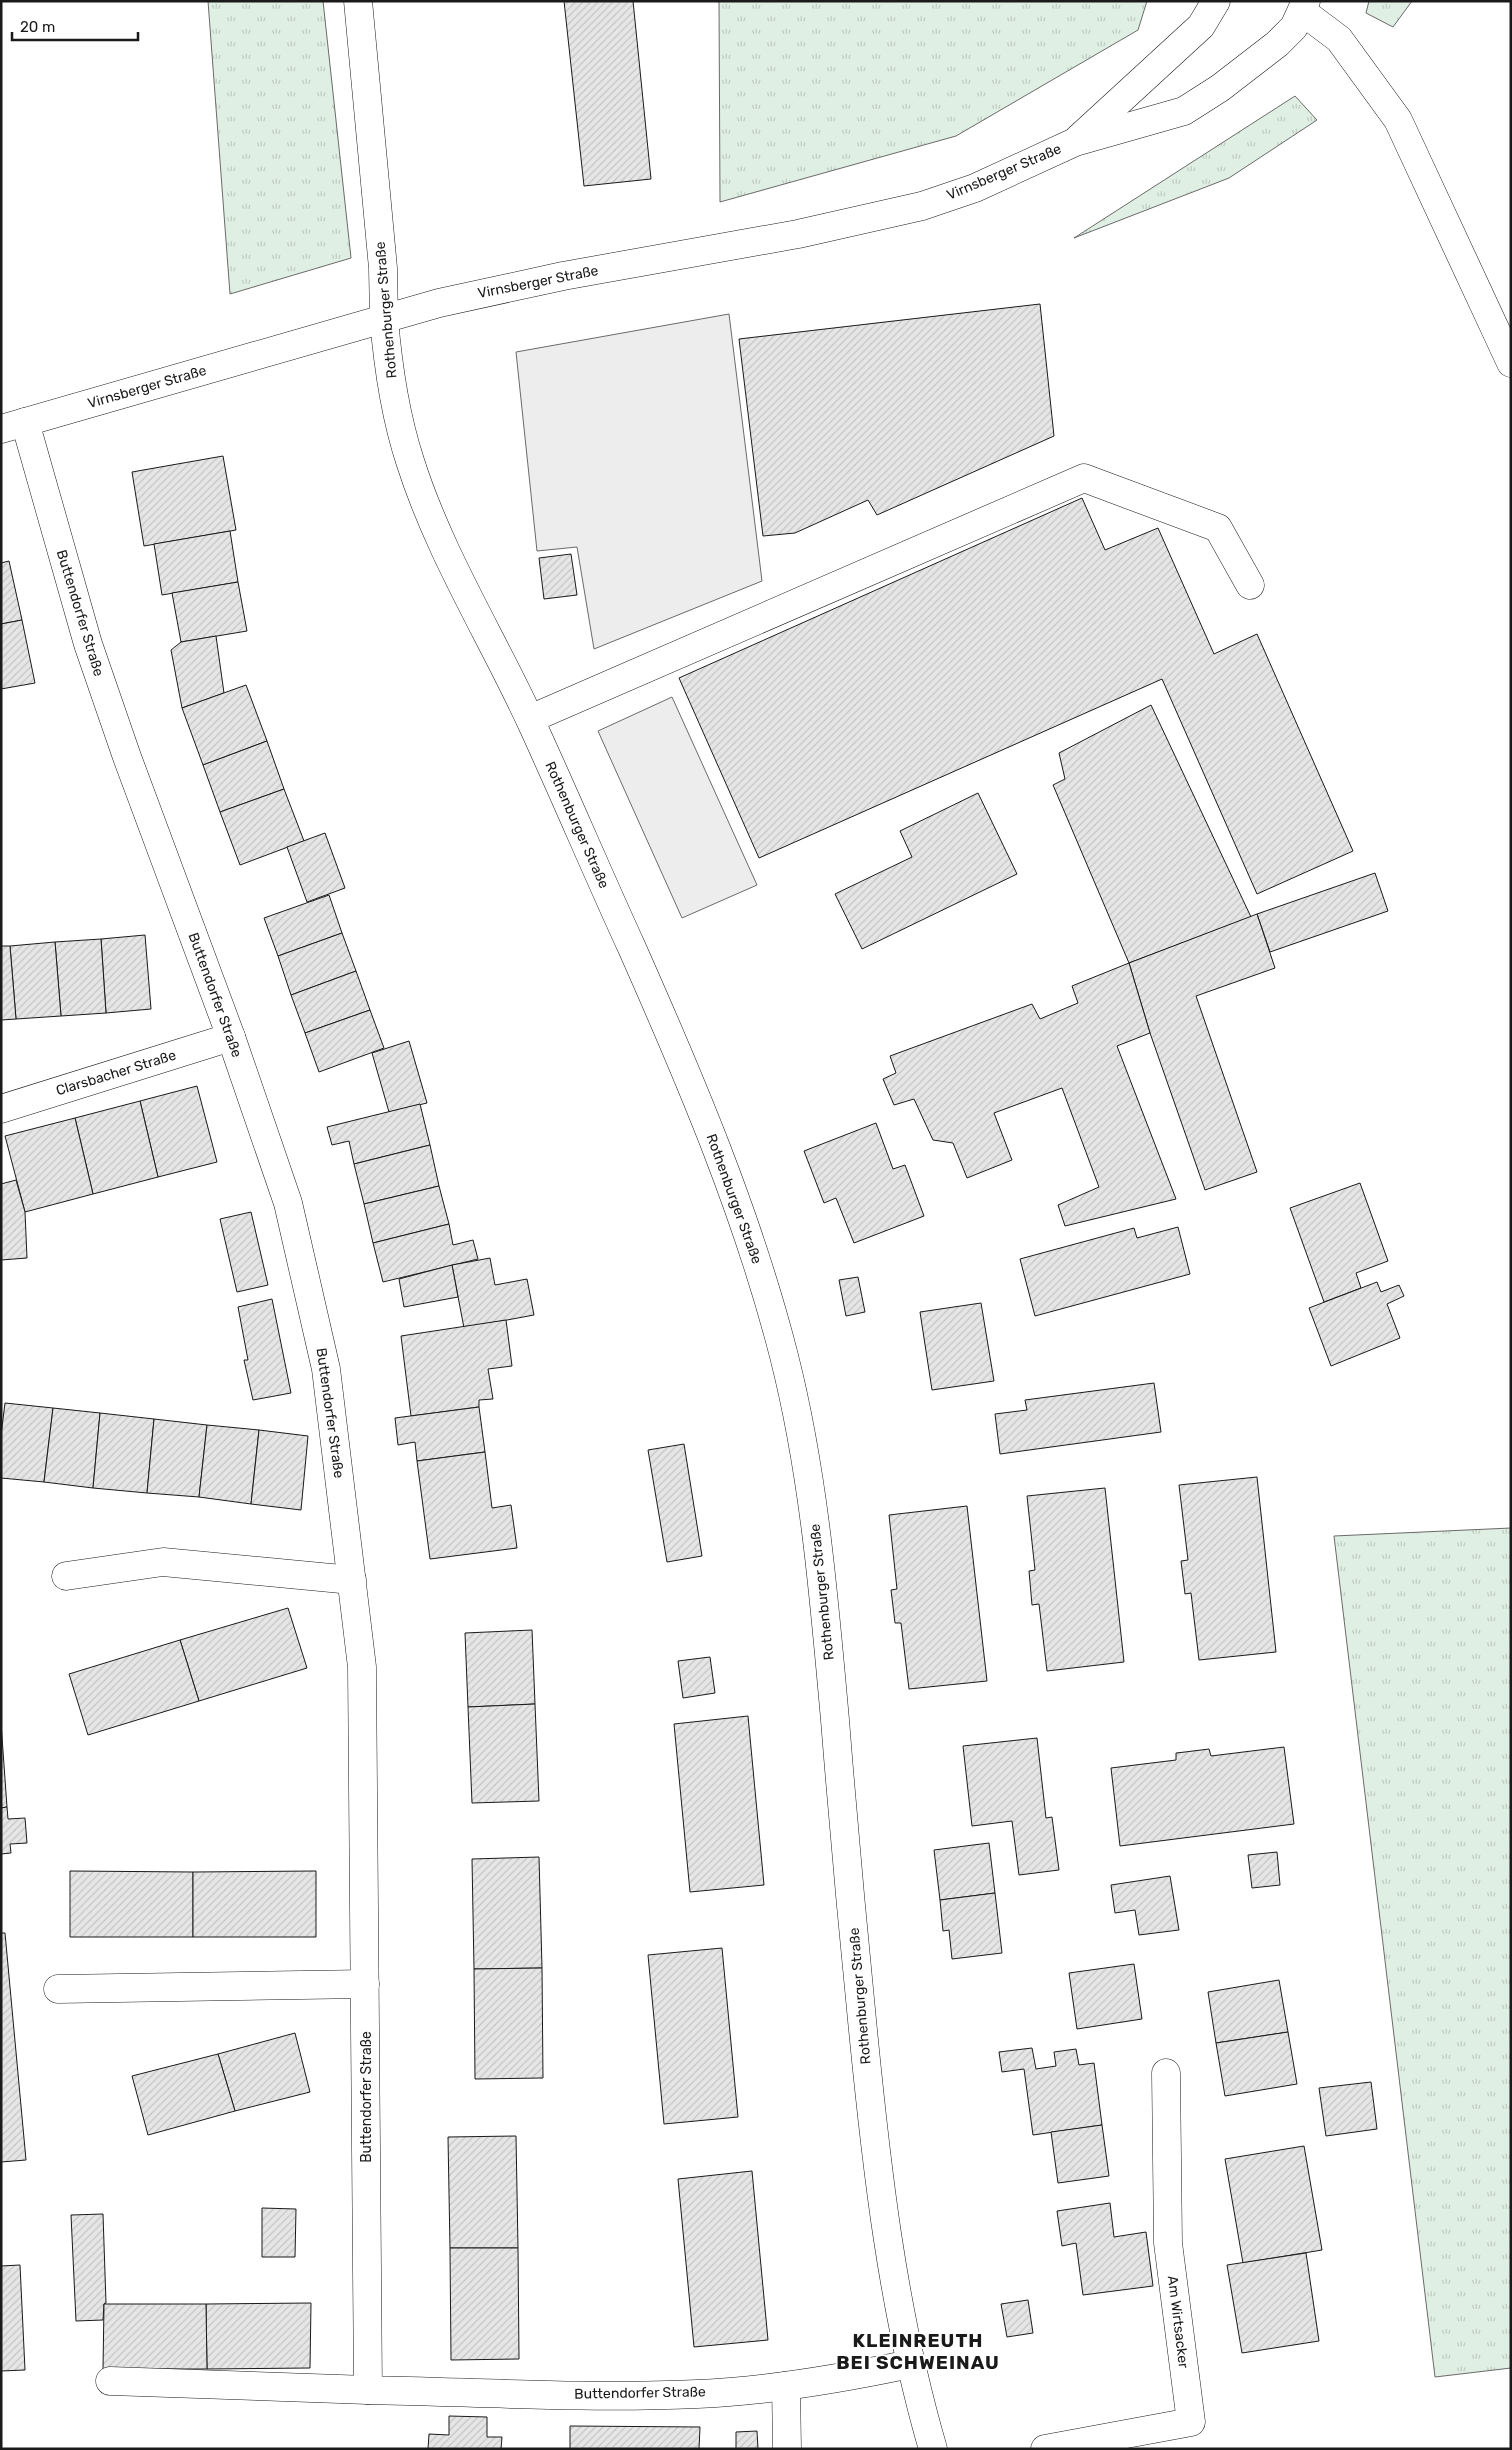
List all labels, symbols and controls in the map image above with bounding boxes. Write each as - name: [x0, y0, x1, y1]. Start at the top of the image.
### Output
- scale bar: [12, 10, 139, 42]
- text: 20 m: [20, 18, 55, 36]
- street label: Virnsberger Straße: [944, 140, 1064, 204]
- street label: Rothenburger Straße: [372, 241, 400, 379]
- street label: Virnsberger Straße: [476, 262, 600, 302]
- street label: Virnsberger Straße: [86, 362, 208, 412]
- street label: Buttendorfer Straße: [53, 548, 107, 678]
- street label: Rothenburger Straße: [541, 759, 613, 891]
- street label: Buttendorfer Straße: [185, 930, 246, 1060]
- street label: Clarsbacher Straße: [54, 1047, 178, 1099]
- street label: Rothenburger Straße: [703, 1132, 765, 1266]
- street label: Buttendorfer Straße: [312, 1347, 348, 1479]
- street label: Rothenburger Straße: [806, 1523, 838, 1661]
- street label: Rothenburger Straße: [846, 1927, 874, 2065]
- street label: Buttendorfer Straße: [358, 2031, 375, 2163]
- street label: Am Wirtsacker: [1164, 2275, 1192, 2370]
- district label: KLEINREUTH BEI SCHWEINAU: [836, 2329, 1000, 2374]
- street label: Buttendorfer Straße: [574, 2383, 706, 2403]

